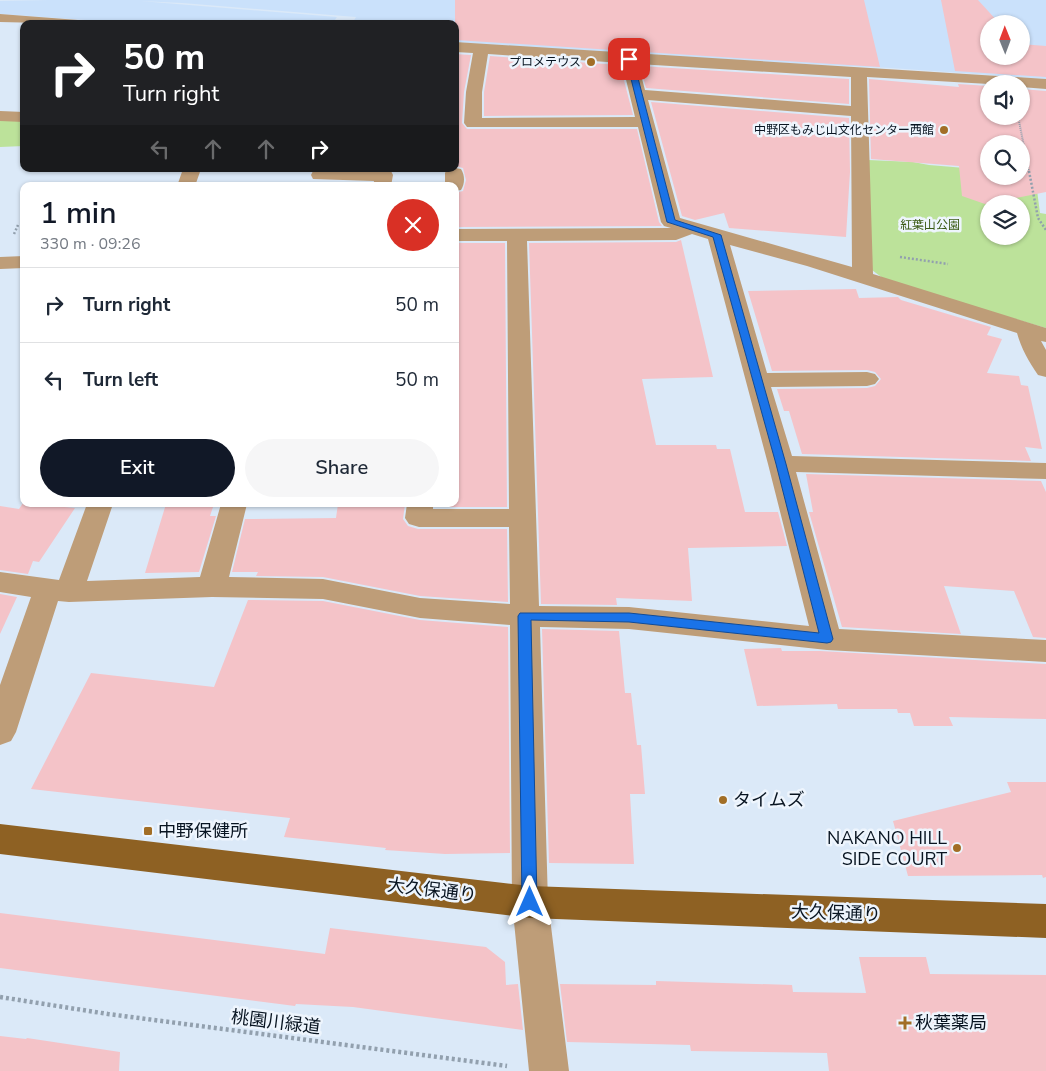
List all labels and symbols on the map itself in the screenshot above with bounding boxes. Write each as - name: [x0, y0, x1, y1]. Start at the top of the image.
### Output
- north arrow: [980, 15, 1030, 65]
- pin: [608, 38, 650, 80]
- place label: プロメテウス: [509, 54, 581, 70]
- marker: プロメテウス: [585, 56, 597, 68]
- place label: 中野区もみじ山文化センター西館: [754, 122, 934, 138]
- marker: 中野区もみじ山文化センター西館: [938, 124, 950, 136]
- park label: 紅葉山公園: [900, 217, 960, 233]
- place label: タイムズ: [733, 788, 805, 812]
- marker: タイムズ: [717, 794, 729, 806]
- place label: 中野保健所: [158, 819, 248, 843]
- marker: 中野保健所: [142, 825, 154, 837]
- place label: NAKANO HILL SIDE COURT: [827, 826, 947, 871]
- marker: NAKANO HILL SIDE COURT: [951, 842, 963, 854]
- street label: 大久保通り: [386, 873, 478, 907]
- position arrow: [503, 875, 555, 927]
- street label: 大久保通り: [791, 899, 881, 927]
- street label: 桃園川緑道: [230, 1005, 322, 1039]
- place label: 秋葉薬局: [915, 1011, 987, 1035]
- marker: 秋葉薬局: [899, 1017, 911, 1029]

